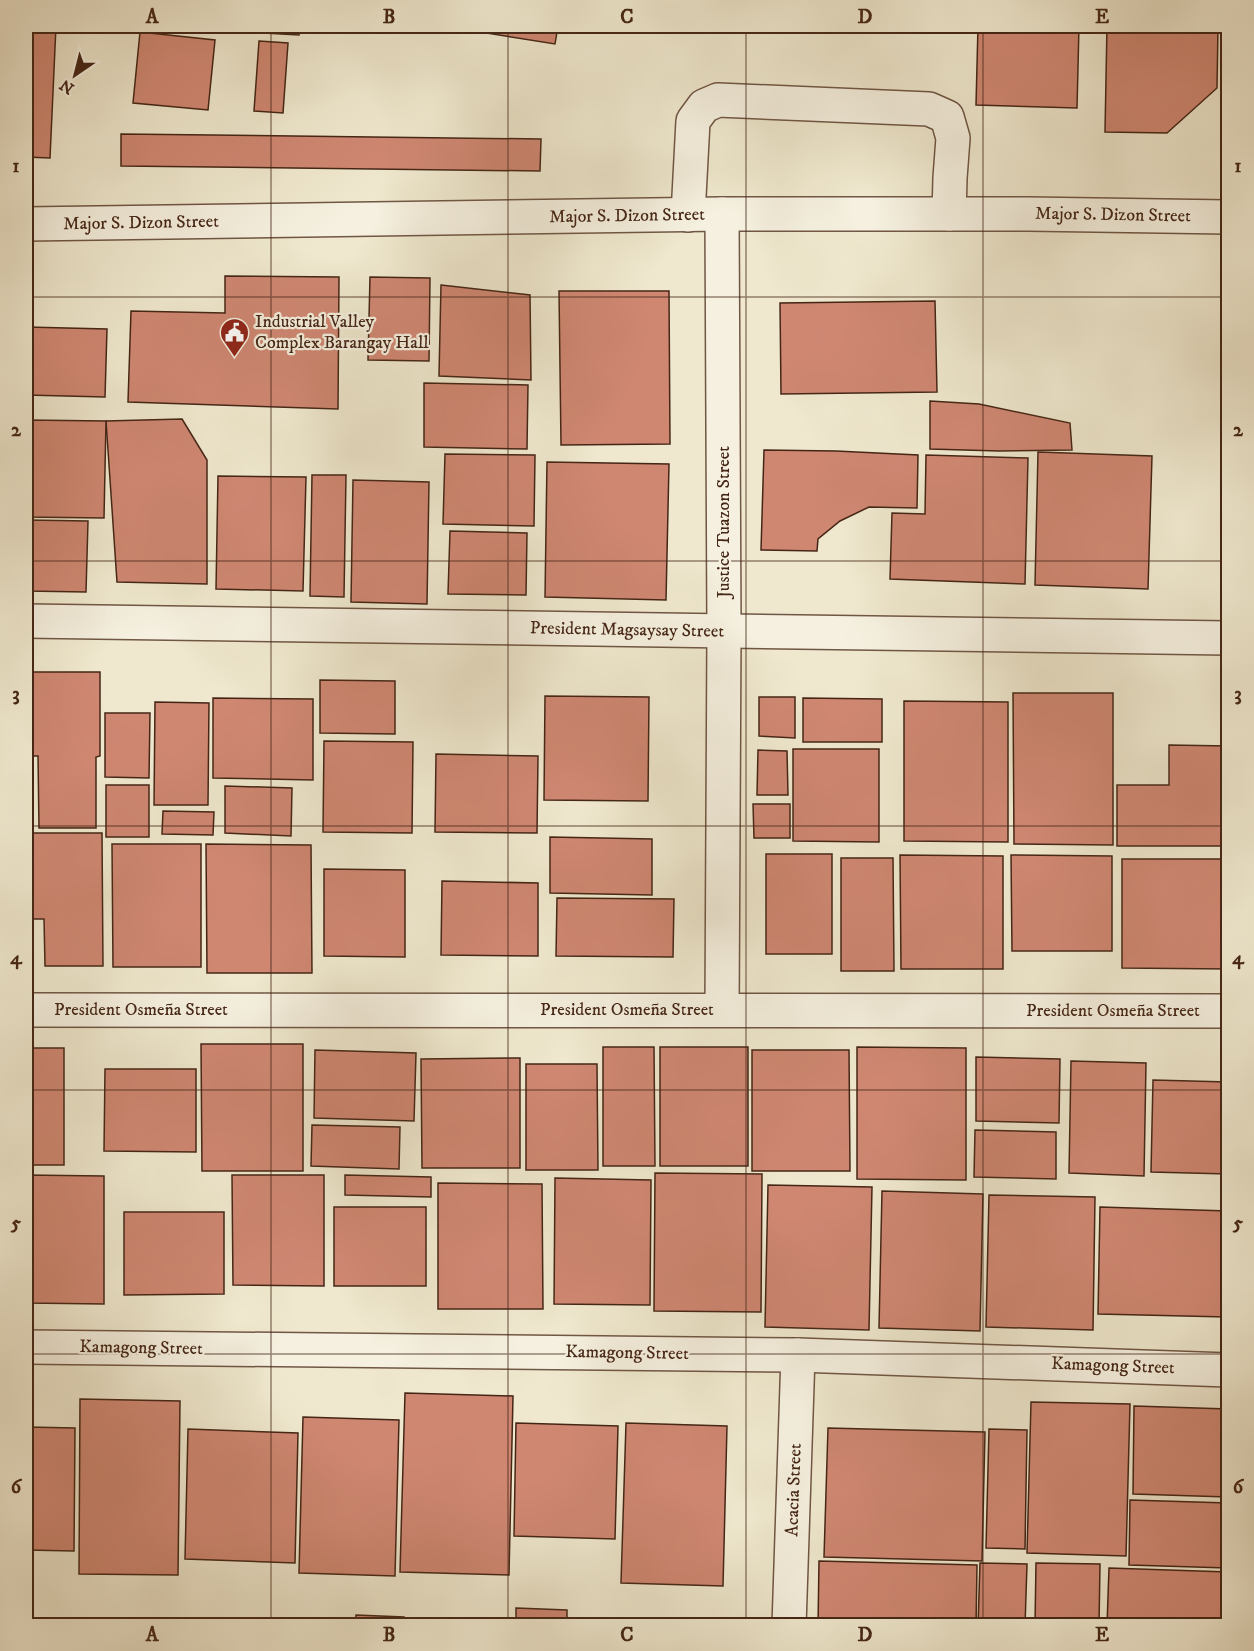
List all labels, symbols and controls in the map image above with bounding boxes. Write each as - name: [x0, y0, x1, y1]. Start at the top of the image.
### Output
- text: A: [145, 5, 160, 30]
- text: B: [383, 5, 395, 30]
- text: C: [620, 5, 634, 30]
- text: D: [858, 5, 873, 30]
- text: E: [1095, 5, 1109, 30]
- north arrow: [45, 45, 105, 105]
- text: N: [56, 75, 78, 98]
- text: 1: [12, 154, 20, 179]
- text: 1: [1234, 154, 1242, 179]
- street label: Major S. Dizon Street: [1035, 203, 1191, 227]
- street label: Major S. Dizon Street: [549, 204, 705, 228]
- street label: Major S. Dizon Street: [63, 211, 219, 235]
- place label: Industrial Valley Complex Barangay Hall: [255, 311, 429, 354]
- public building icon: Industrial Valley Complex Barangay Hall: [218, 316, 250, 358]
- text: 2: [11, 418, 22, 443]
- text: 2: [1233, 418, 1244, 443]
- street label: Justice Tuazon Street: [713, 446, 735, 600]
- street label: President Magsaysay Street: [530, 617, 724, 643]
- text: 3: [12, 682, 20, 707]
- text: 3: [1234, 682, 1242, 707]
- text: 4: [10, 946, 23, 971]
- text: 4: [1232, 946, 1245, 971]
- street label: President Osmeña Street: [54, 999, 228, 1021]
- street label: President Osmeña Street: [540, 999, 714, 1021]
- street label: President Osmeña Street: [1026, 1000, 1200, 1022]
- text: 5: [10, 1211, 21, 1236]
- text: 5: [1232, 1211, 1243, 1236]
- street label: Kamagong Street: [79, 1336, 203, 1360]
- street label: Kamagong Street: [565, 1341, 689, 1365]
- street label: Kamagong Street: [1051, 1353, 1175, 1379]
- street label: Acacia Street: [781, 1443, 807, 1537]
- text: 6: [11, 1475, 23, 1500]
- text: 6: [1233, 1475, 1245, 1500]
- text: A: [145, 1623, 160, 1648]
- text: B: [383, 1623, 395, 1648]
- text: C: [620, 1623, 634, 1648]
- text: D: [858, 1623, 873, 1648]
- text: E: [1095, 1623, 1109, 1648]

